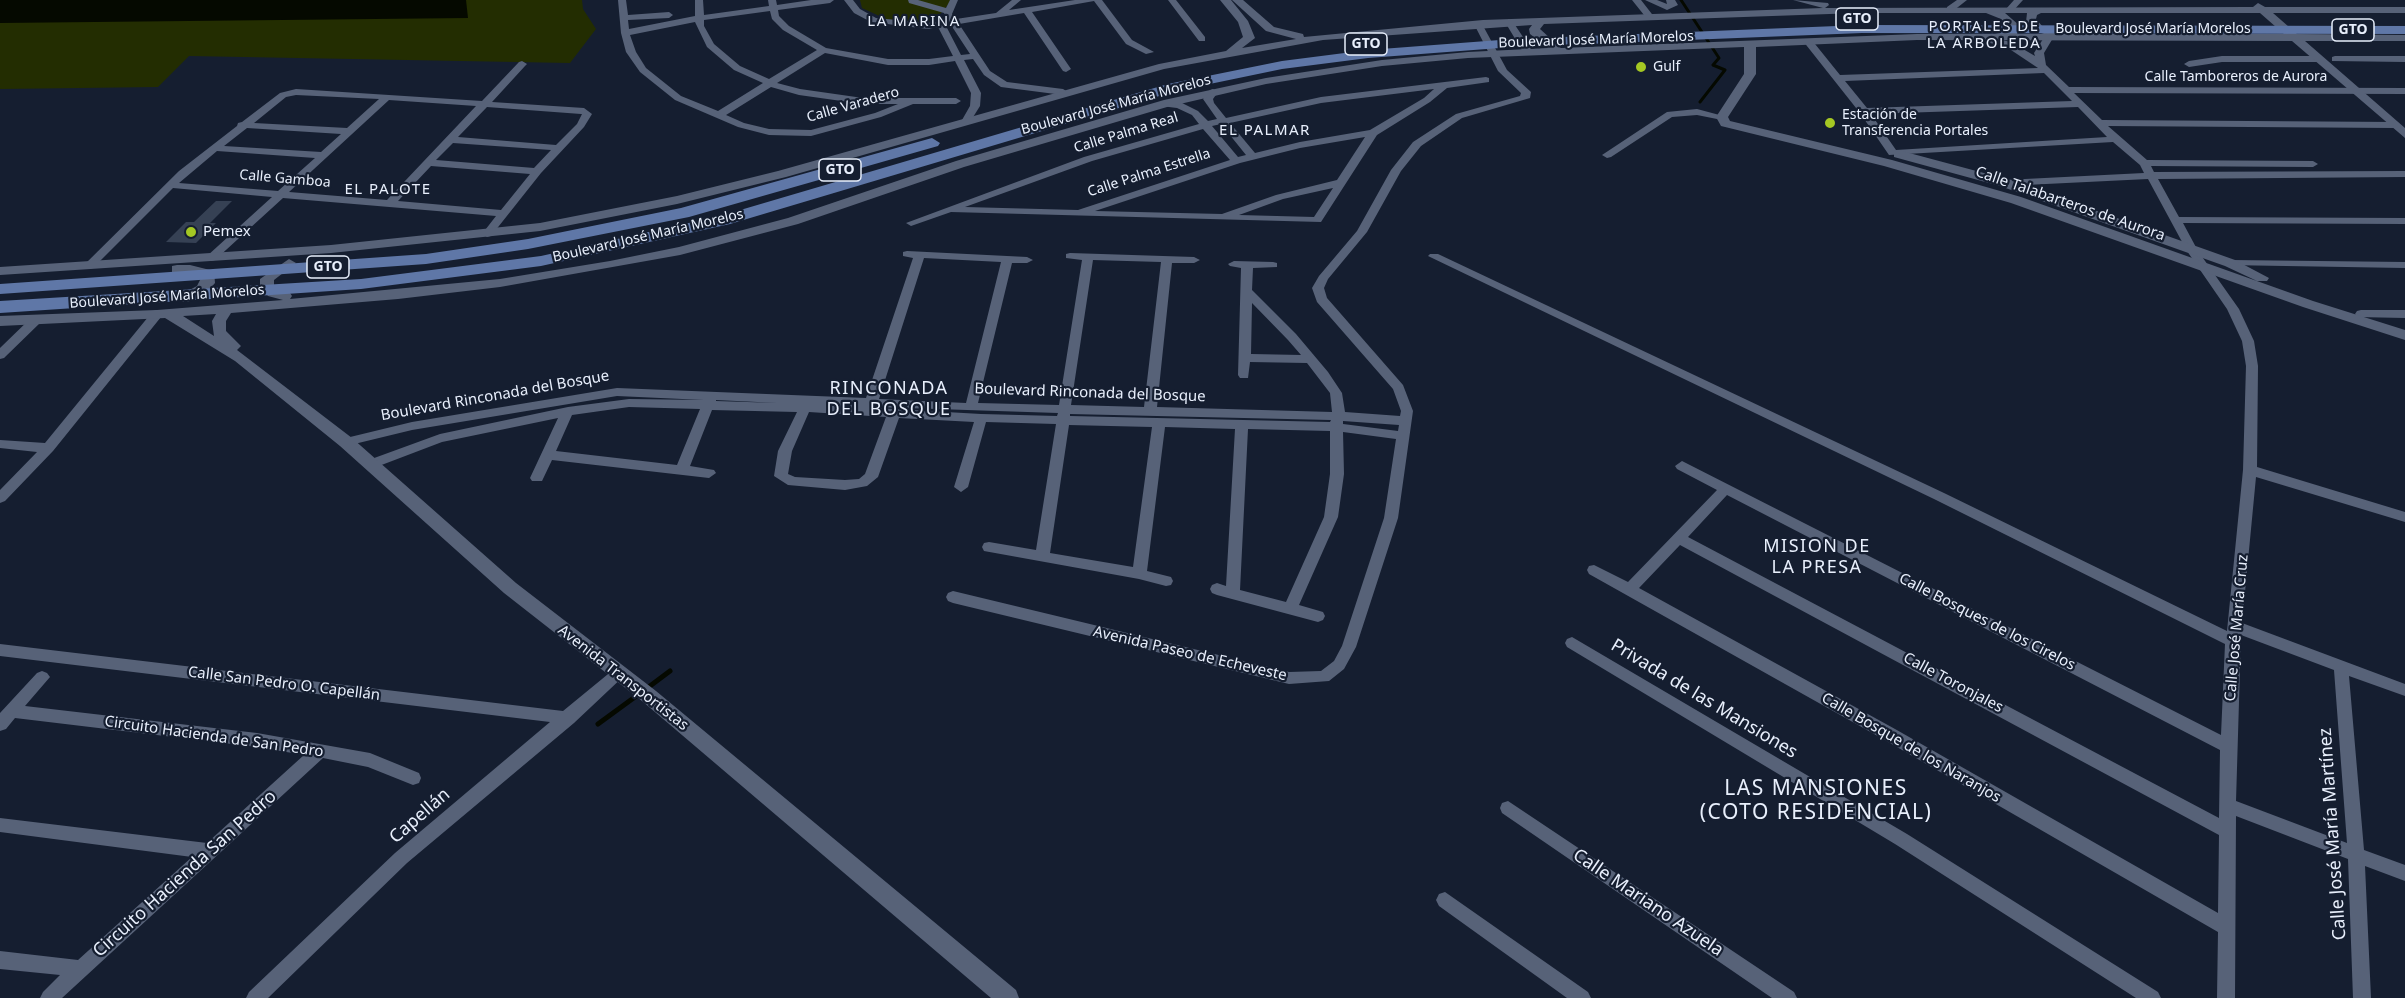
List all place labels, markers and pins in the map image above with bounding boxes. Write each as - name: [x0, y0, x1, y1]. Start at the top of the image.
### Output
- place label: Gulf: [1653, 59, 1680, 75]
- marker: Gulf: [1634, 60, 1648, 74]
- place label: Estación de Transferencia Portales: [1842, 107, 1988, 140]
- marker: Estación de Transferencia Portales: [1823, 116, 1837, 130]
- place label: Pemex: [203, 223, 251, 241]
- marker: Pemex: [184, 225, 198, 239]

